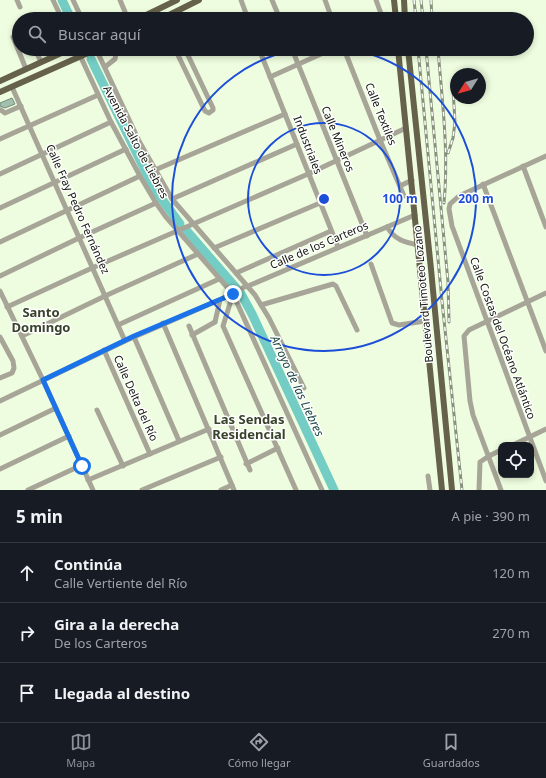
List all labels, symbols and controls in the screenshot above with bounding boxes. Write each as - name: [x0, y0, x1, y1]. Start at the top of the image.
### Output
- search box: [12, 12, 534, 56]
- icon: search: [26, 23, 48, 45]
- text: Buscar aquí: [58, 24, 141, 44]
- north arrow: [450, 68, 486, 104]
- street label: Calle Textiles: [362, 80, 401, 147]
- street label: Avenida Salto de Liebres: [100, 83, 173, 201]
- street label: Calle Mineros: [318, 104, 359, 174]
- street label: Industriales: [290, 114, 326, 176]
- street label: Calle Fray Pedro Fernández: [43, 142, 114, 276]
- text: 100 m: [382, 190, 418, 207]
- text: 200 m: [458, 190, 494, 207]
- centre of rings: [317, 192, 331, 206]
- street label: Calle de los Carteros: [267, 217, 370, 272]
- street label: Boulevard Timoteo Lozano: [409, 224, 436, 363]
- street label: Calle Costas del Océano Atlántico: [467, 255, 540, 421]
- route end: [224, 285, 242, 303]
- district label: Santo Domingo: [12, 303, 71, 336]
- water label: Arroyo de las Liebres: [266, 332, 328, 439]
- street label: Calle Delta del Río: [111, 352, 162, 444]
- district label: Las Sendas Residencial: [212, 410, 286, 443]
- map controls: [498, 442, 534, 478]
- button: locate: [498, 442, 534, 478]
- route start: [73, 457, 91, 475]
- text: 5 min: [16, 505, 63, 528]
- text: A pie · 390 m: [452, 507, 530, 525]
- text: Continúa: [54, 554, 122, 574]
- icon: ahead: [16, 562, 38, 584]
- text: 120 m: [492, 564, 530, 582]
- text: Calle Vertiente del Río: [54, 574, 187, 592]
- text: Gira a la derecha: [54, 614, 179, 634]
- icon: right: [16, 622, 38, 644]
- text: 270 m: [492, 624, 530, 642]
- text: De los Carteros: [54, 634, 147, 652]
- icon: arrive: [16, 682, 38, 704]
- text: Llegada al destino: [54, 683, 190, 703]
- tab: Mapa: [66, 731, 95, 770]
- tab: Cómo llegar: [228, 731, 290, 770]
- tab: Guardados: [423, 731, 480, 770]

